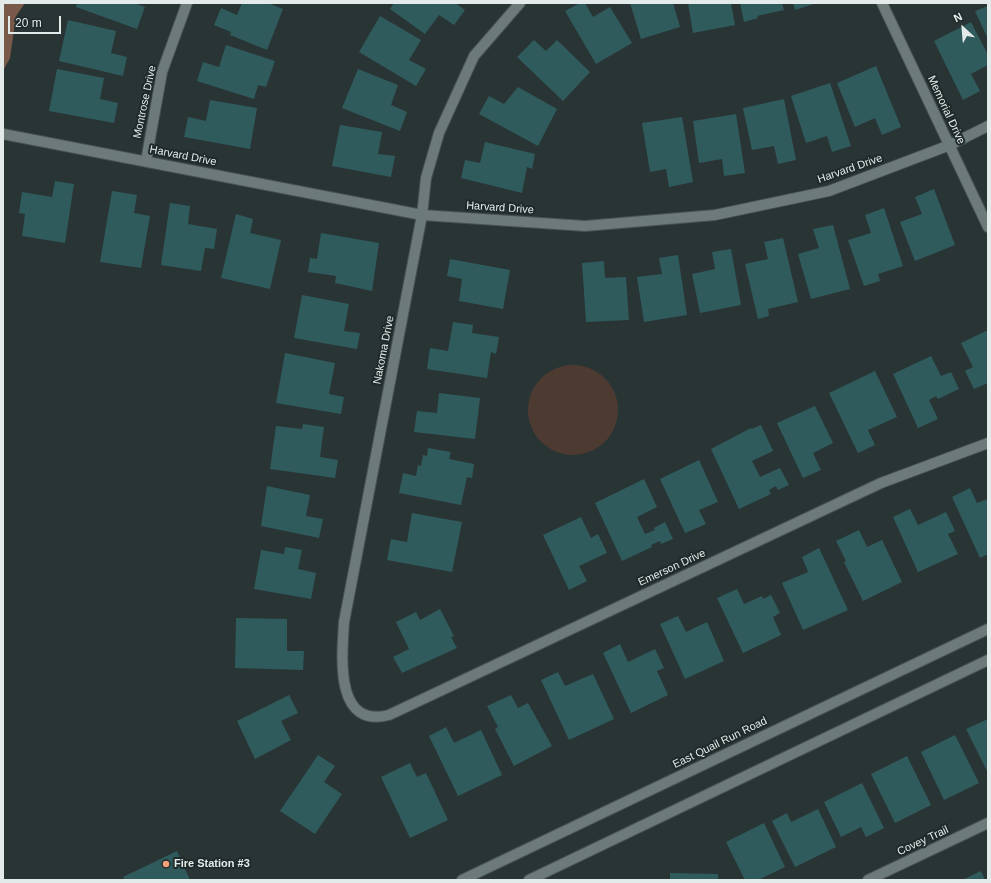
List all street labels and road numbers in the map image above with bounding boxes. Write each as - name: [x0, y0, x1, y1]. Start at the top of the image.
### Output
- street label: Montrose Drive: [131, 64, 159, 140]
- street label: Memorial Drive: [924, 74, 968, 146]
- street label: Harvard Drive: [148, 143, 218, 169]
- street label: Harvard Drive: [816, 152, 884, 186]
- street label: Harvard Drive: [466, 199, 534, 217]
- street label: Nakoma Drive: [371, 315, 397, 385]
- street label: Emerson Drive: [636, 547, 708, 589]
- street label: East Quail Run Road: [671, 714, 769, 772]
- street label: Covey Trail: [895, 823, 951, 859]

